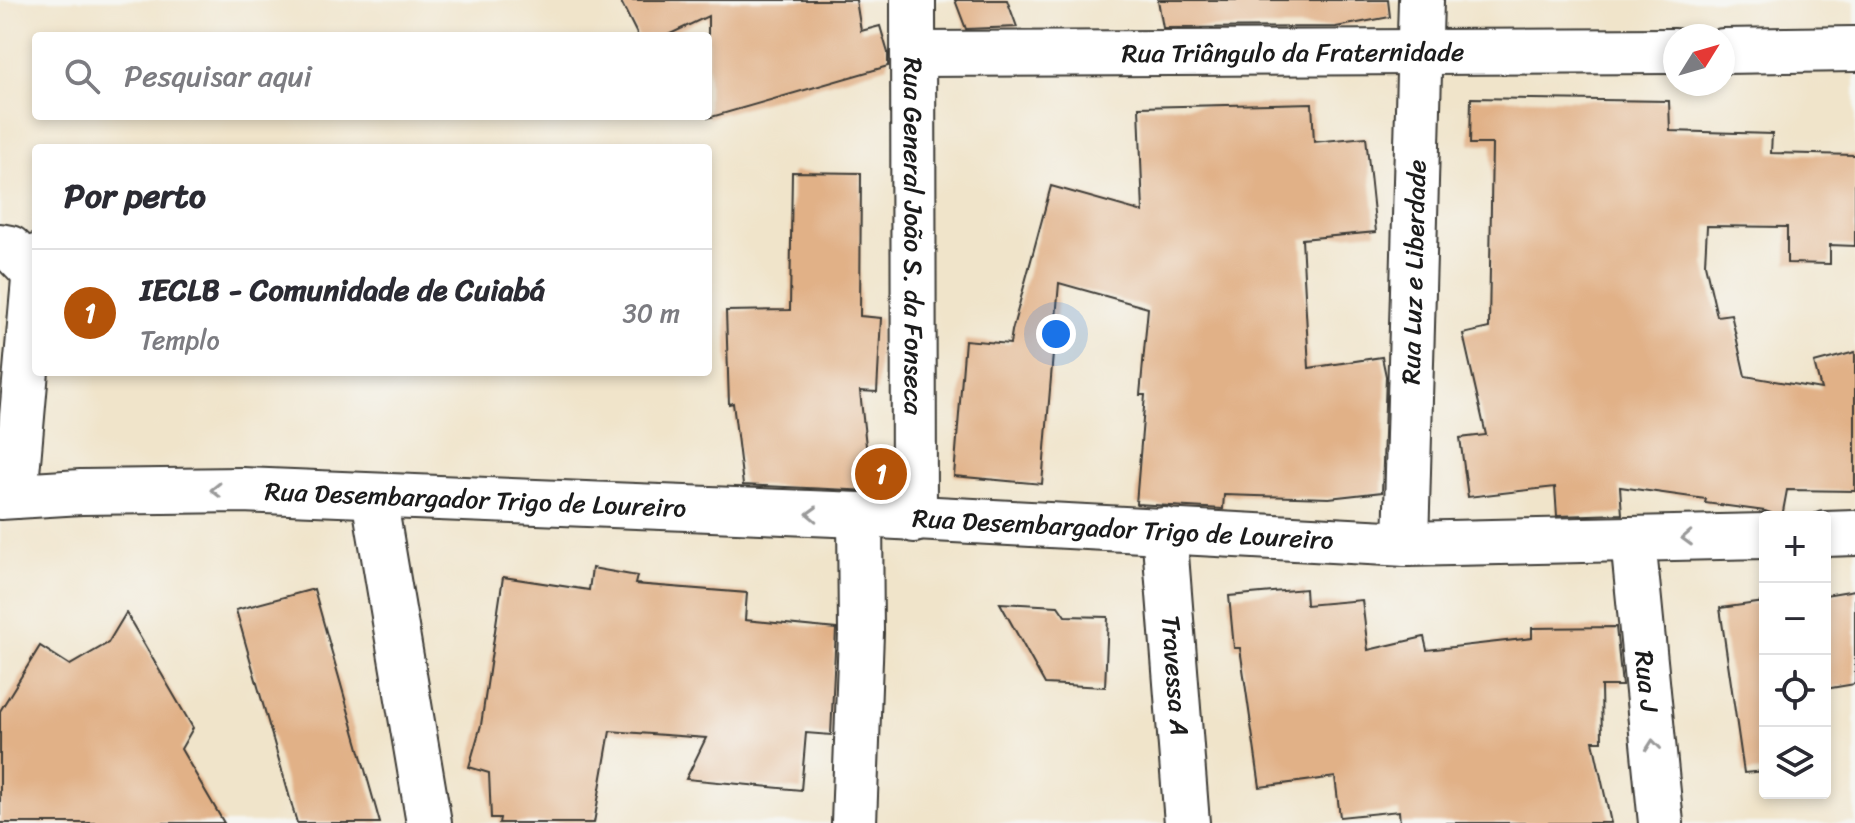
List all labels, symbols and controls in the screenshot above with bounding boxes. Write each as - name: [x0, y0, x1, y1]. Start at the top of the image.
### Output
- north arrow: [1663, 24, 1735, 96]
- street label: Rua Triângulo da Fraternidade: [1122, 29, 1464, 76]
- search box: [32, 32, 712, 120]
- text: Pesquisar aqui: [124, 49, 312, 103]
- icon: search: [60, 54, 104, 98]
- street label: Rua General João S. da Fonseca: [890, 57, 937, 416]
- street label: Rua Luz e Liberdade: [1387, 159, 1440, 385]
- text: Por perto: [64, 166, 206, 226]
- text: IECLB - Comunidade de Cuiabá: [140, 263, 545, 317]
- text: 1: [84, 290, 96, 336]
- text: 30 m: [623, 290, 680, 336]
- your location: [1036, 314, 1076, 354]
- text: Templo: [140, 317, 220, 363]
- pin: 1: [855, 444, 907, 504]
- street label: Rua Desembargador Trigo de Loureiro: [264, 468, 687, 531]
- one-way arrow: [209, 481, 222, 499]
- street label: Rua Desembargador Trigo de Loureiro: [911, 495, 1335, 563]
- one-way arrow: [805, 505, 818, 522]
- map controls: [1759, 511, 1831, 799]
- button: +: [1759, 511, 1831, 583]
- one-way arrow: [1680, 530, 1693, 547]
- button: −: [1759, 583, 1831, 655]
- street label: Travessa A: [1148, 614, 1203, 738]
- street label: Rua J: [1621, 648, 1673, 715]
- button: locate: [1759, 655, 1831, 727]
- button: layers: [1759, 727, 1831, 799]
- one-way arrow: [1645, 738, 1662, 751]

